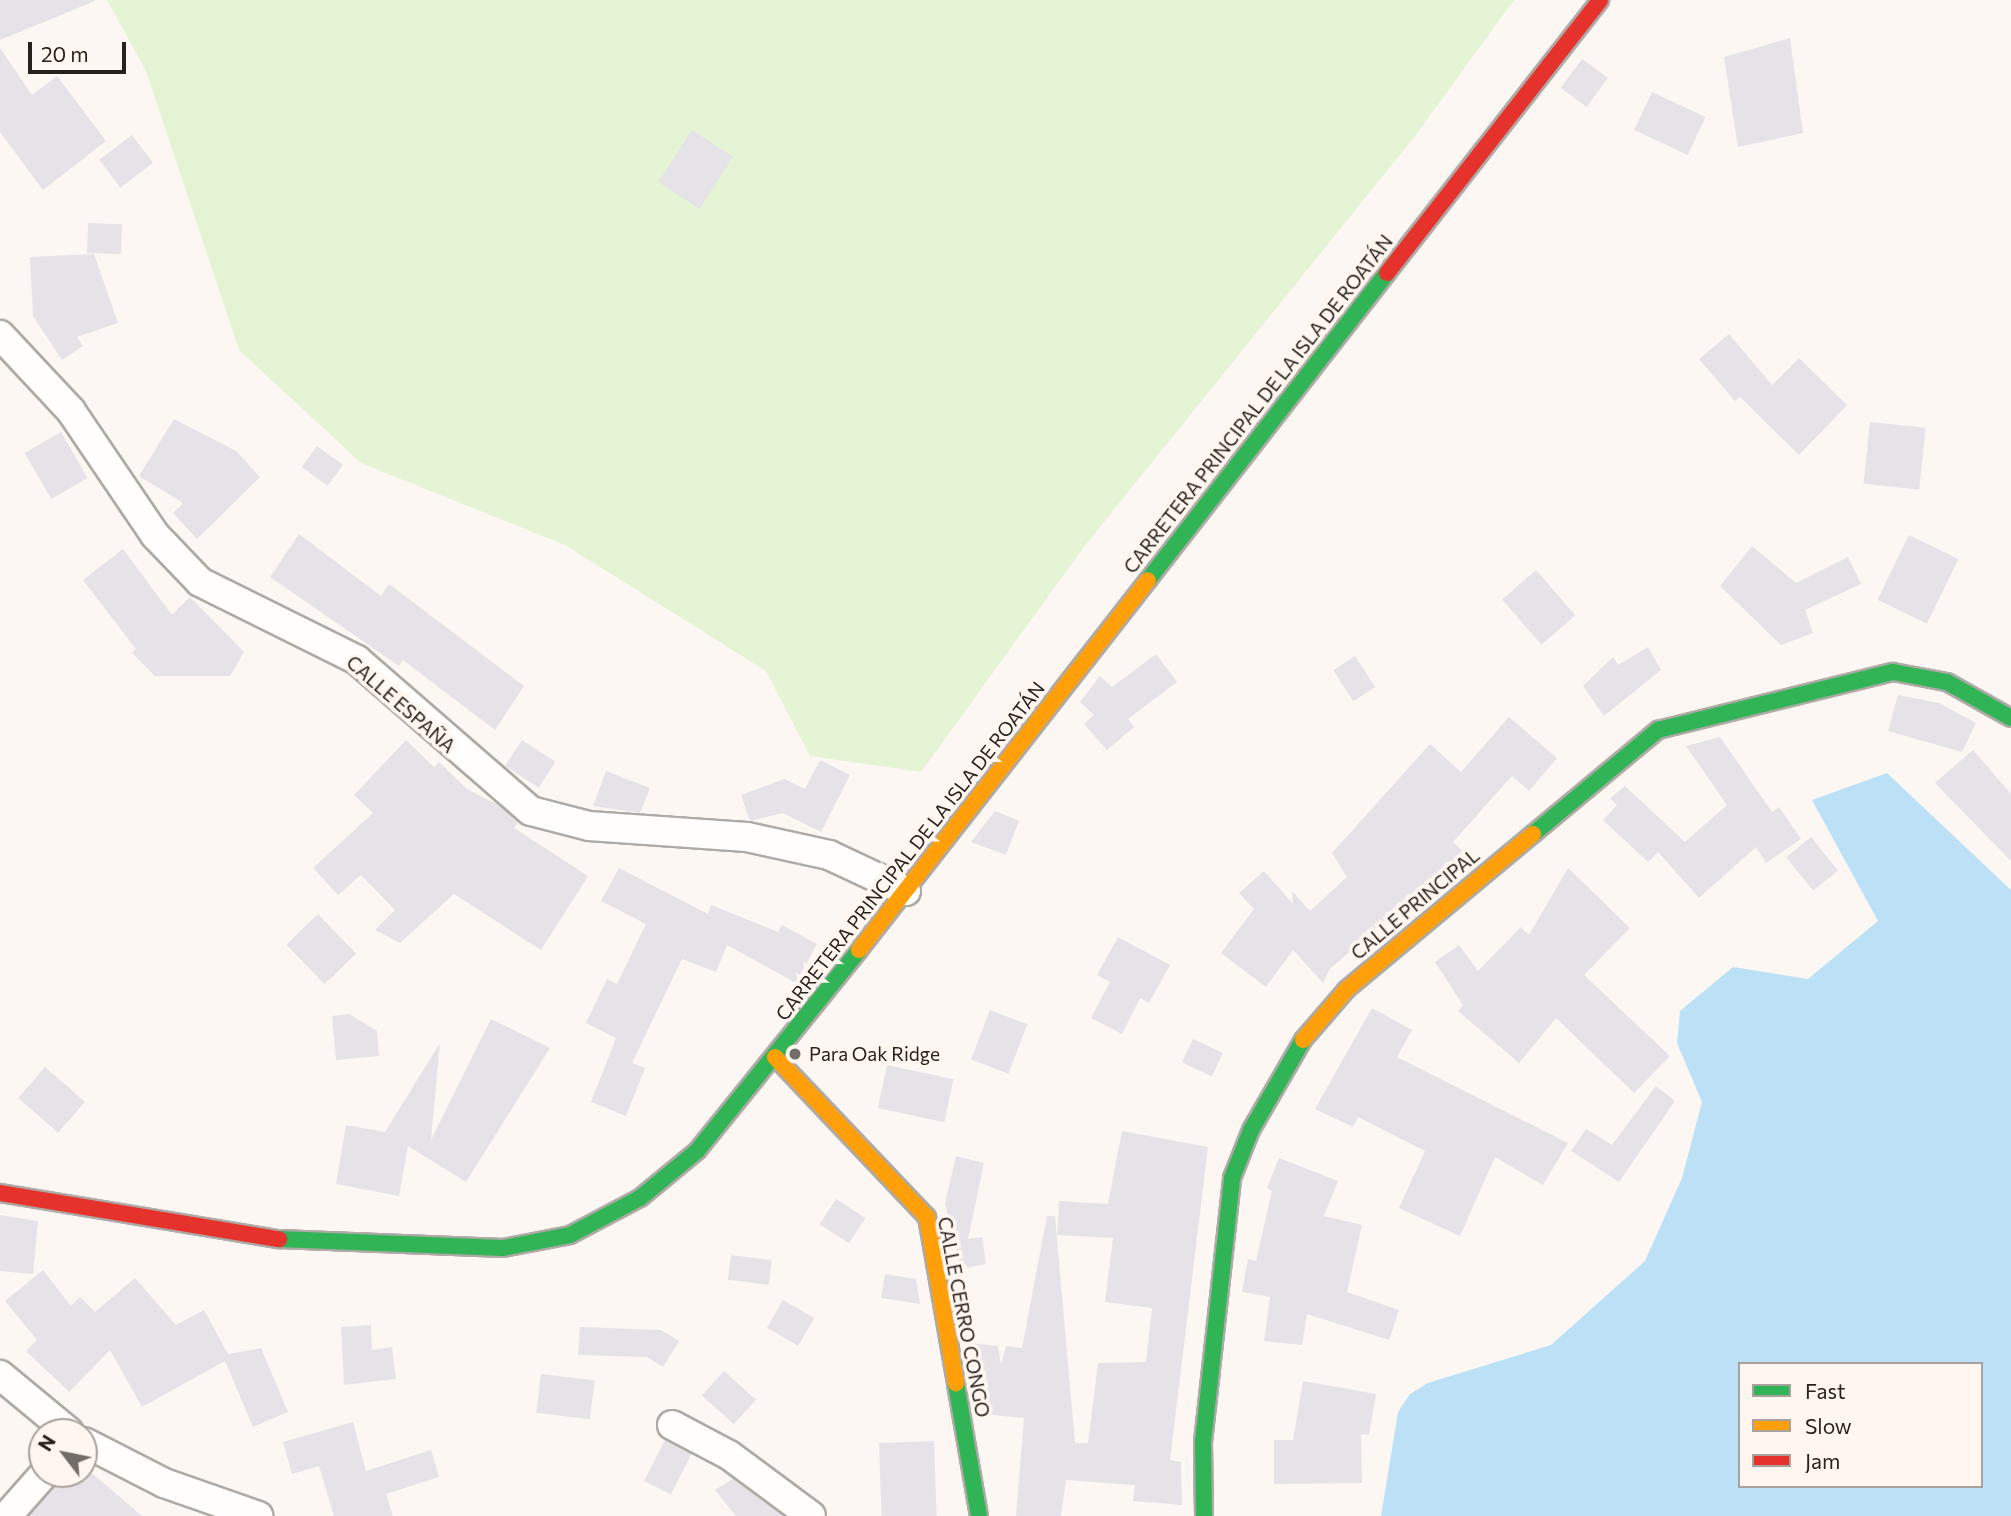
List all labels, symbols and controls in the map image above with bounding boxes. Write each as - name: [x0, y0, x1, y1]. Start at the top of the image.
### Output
- scale bar: [32, 28, 130, 72]
- text: 20 m: [41, 41, 89, 66]
- street label: CARRETERA PRINCIPAL DE LA ISLA DE ROATÁN: [1119, 230, 1397, 578]
- street label: CALLE ESPAÑA: [342, 651, 460, 757]
- street label: CARRETERA PRINCIPAL DE LA ISLA DE ROATÁN: [771, 677, 1049, 1025]
- street label: CALLE PRINCIPAL: [1346, 844, 1484, 964]
- place label: Para Oak Ridge: [809, 1043, 940, 1065]
- marker: Para Oak Ridge: [787, 1046, 803, 1062]
- street label: CALLE CERRO CONGO: [933, 1215, 995, 1419]
- legend: [1738, 1362, 1983, 1488]
- text: Fast: [1805, 1378, 1846, 1403]
- text: Slow: [1805, 1413, 1852, 1438]
- north arrow: [28, 1418, 98, 1488]
- text: N: [33, 1431, 60, 1455]
- text: Jam: [1805, 1448, 1840, 1473]

